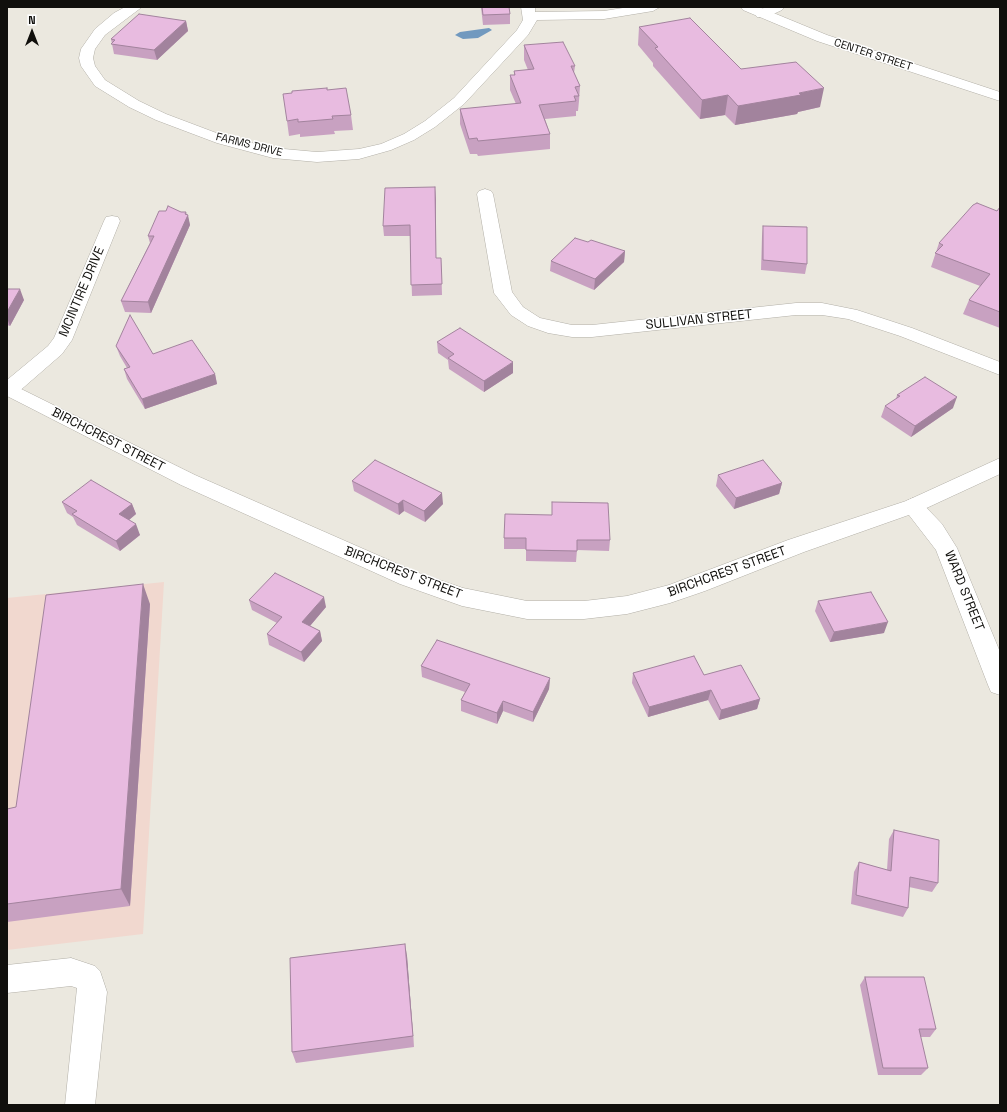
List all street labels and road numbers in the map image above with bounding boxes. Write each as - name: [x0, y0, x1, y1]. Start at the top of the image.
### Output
- street label: CENTER STREET: [832, 36, 914, 74]
- street label: FARMS DRIVE: [214, 130, 284, 160]
- street label: MCINTIRE DRIVE: [56, 245, 108, 339]
- street label: SULLIVAN STREET: [645, 307, 753, 333]
- street label: BIRCHCREST STREET: [49, 405, 167, 475]
- street label: BIRCHCREST STREET: [342, 543, 464, 603]
- street label: BIRCHCREST STREET: [666, 543, 788, 601]
- street label: WARD STREET: [941, 549, 987, 633]

